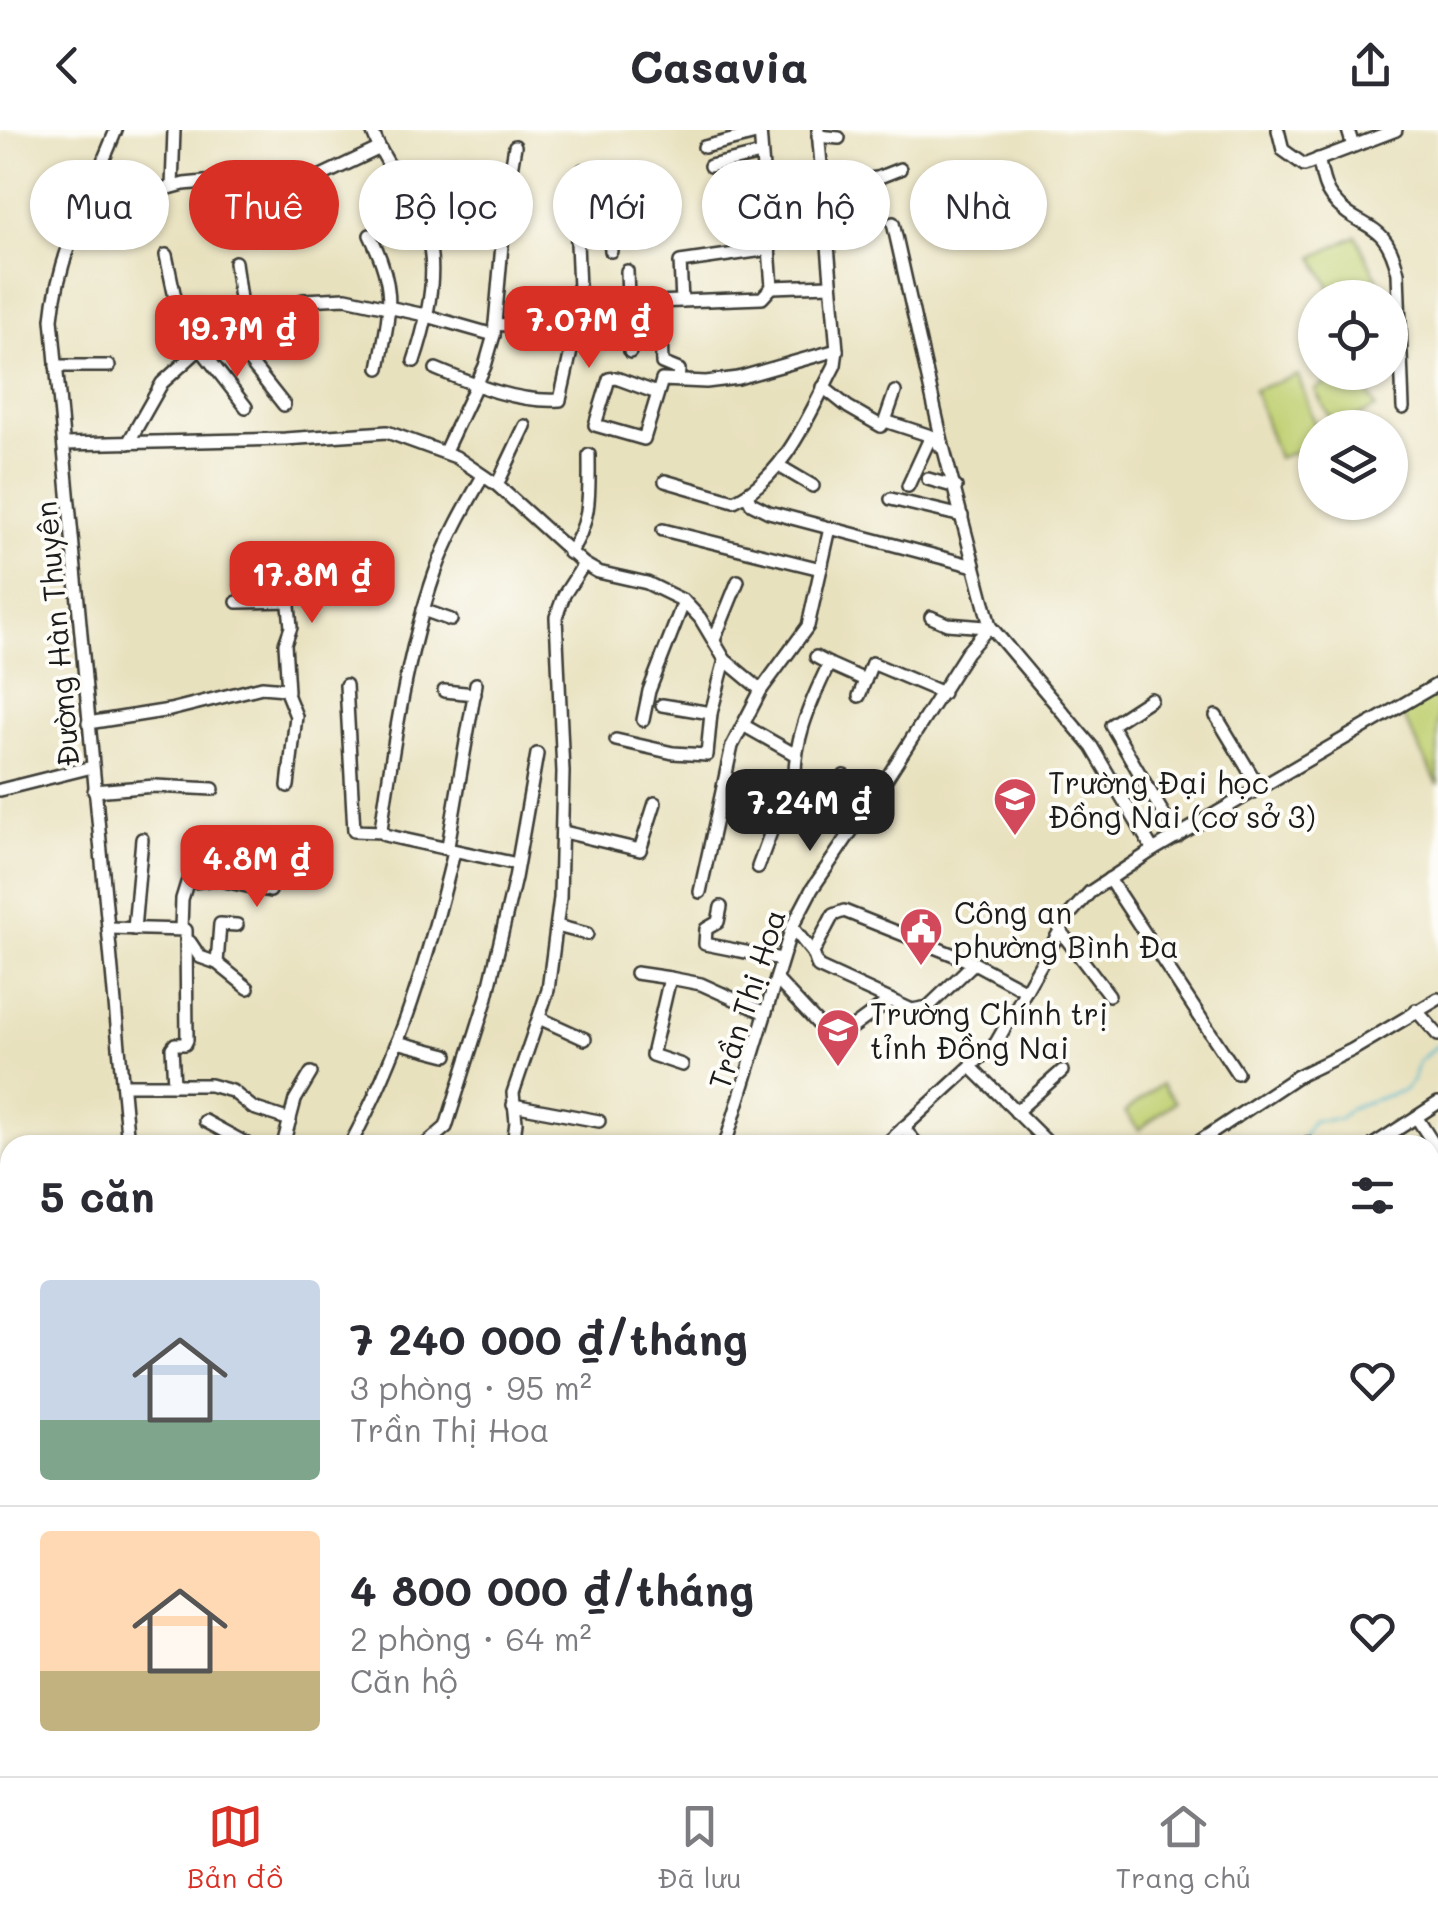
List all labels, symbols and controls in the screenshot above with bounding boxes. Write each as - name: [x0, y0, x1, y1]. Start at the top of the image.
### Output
- text: Casavia: [630, 36, 808, 94]
- icon: back: [40, 38, 95, 93]
- icon: share: [1343, 38, 1398, 93]
- chip: Mua: [30, 160, 169, 250]
- chip: Thuê: [189, 160, 339, 250]
- chip: Bộ lọc: [359, 160, 533, 250]
- chip: Mới: [553, 160, 682, 250]
- chip: Căn hộ: [702, 160, 890, 250]
- chip: Nhà: [910, 160, 1047, 250]
- map controls: [1298, 280, 1408, 520]
- button: locate: [1298, 280, 1408, 390]
- pin: 7.07M ₫: [497, 286, 681, 371]
- pin: 19.7M ₫: [145, 295, 329, 380]
- text: 7.07M ₫: [526, 297, 652, 339]
- text: 19.7M ₫: [177, 306, 297, 348]
- button: layers: [1298, 410, 1408, 520]
- street label: Đường Hàn Thuyên: [24, 499, 88, 769]
- pin: 17.8M ₫: [220, 541, 404, 626]
- text: 17.8M ₫: [252, 552, 372, 594]
- place label: Trường Đại học Đồng Nai (cơ sở 3): [1048, 762, 1316, 836]
- pin: 7.24M ₫: [718, 769, 902, 854]
- school or university icon: Trường Đại học Đồng Nai (cơ sở 3): [992, 776, 1038, 837]
- text: 7.24M ₫: [748, 780, 872, 822]
- pin: 4.8M ₫: [176, 825, 338, 910]
- text: 4.8M ₫: [202, 836, 312, 878]
- place label: Công an phường Bình Đa: [954, 892, 1179, 966]
- street label: Trần Thị Hoa: [698, 904, 794, 1094]
- public building icon: Công an phường Bình Đa: [898, 906, 944, 967]
- place label: Trường Chính trị tỉnh Đồng Nai: [870, 993, 1108, 1067]
- school or university icon: Trường Chính trị tỉnh Đồng Nai: [815, 1007, 861, 1068]
- text: 5 căn: [40, 1168, 155, 1223]
- icon: filters: [1345, 1168, 1400, 1223]
- text: 7 240 000 ₫/tháng: [350, 1311, 748, 1366]
- icon: home: [120, 1320, 240, 1440]
- icon: heart: [1345, 1353, 1400, 1408]
- text: 3 phòng · 95 m²: [350, 1366, 592, 1408]
- text: Trần Thị Hoa: [350, 1408, 549, 1450]
- text: 4 800 000 ₫/tháng: [350, 1562, 754, 1617]
- icon: home: [120, 1571, 240, 1691]
- icon: heart: [1345, 1604, 1400, 1659]
- text: 2 phòng · 64 m²: [350, 1617, 592, 1659]
- text: Căn hộ: [350, 1659, 458, 1701]
- tab: Bản đồ: [187, 1799, 283, 1895]
- tab: Đã lưu: [657, 1799, 741, 1895]
- tab: Trang chủ: [1116, 1799, 1251, 1895]

